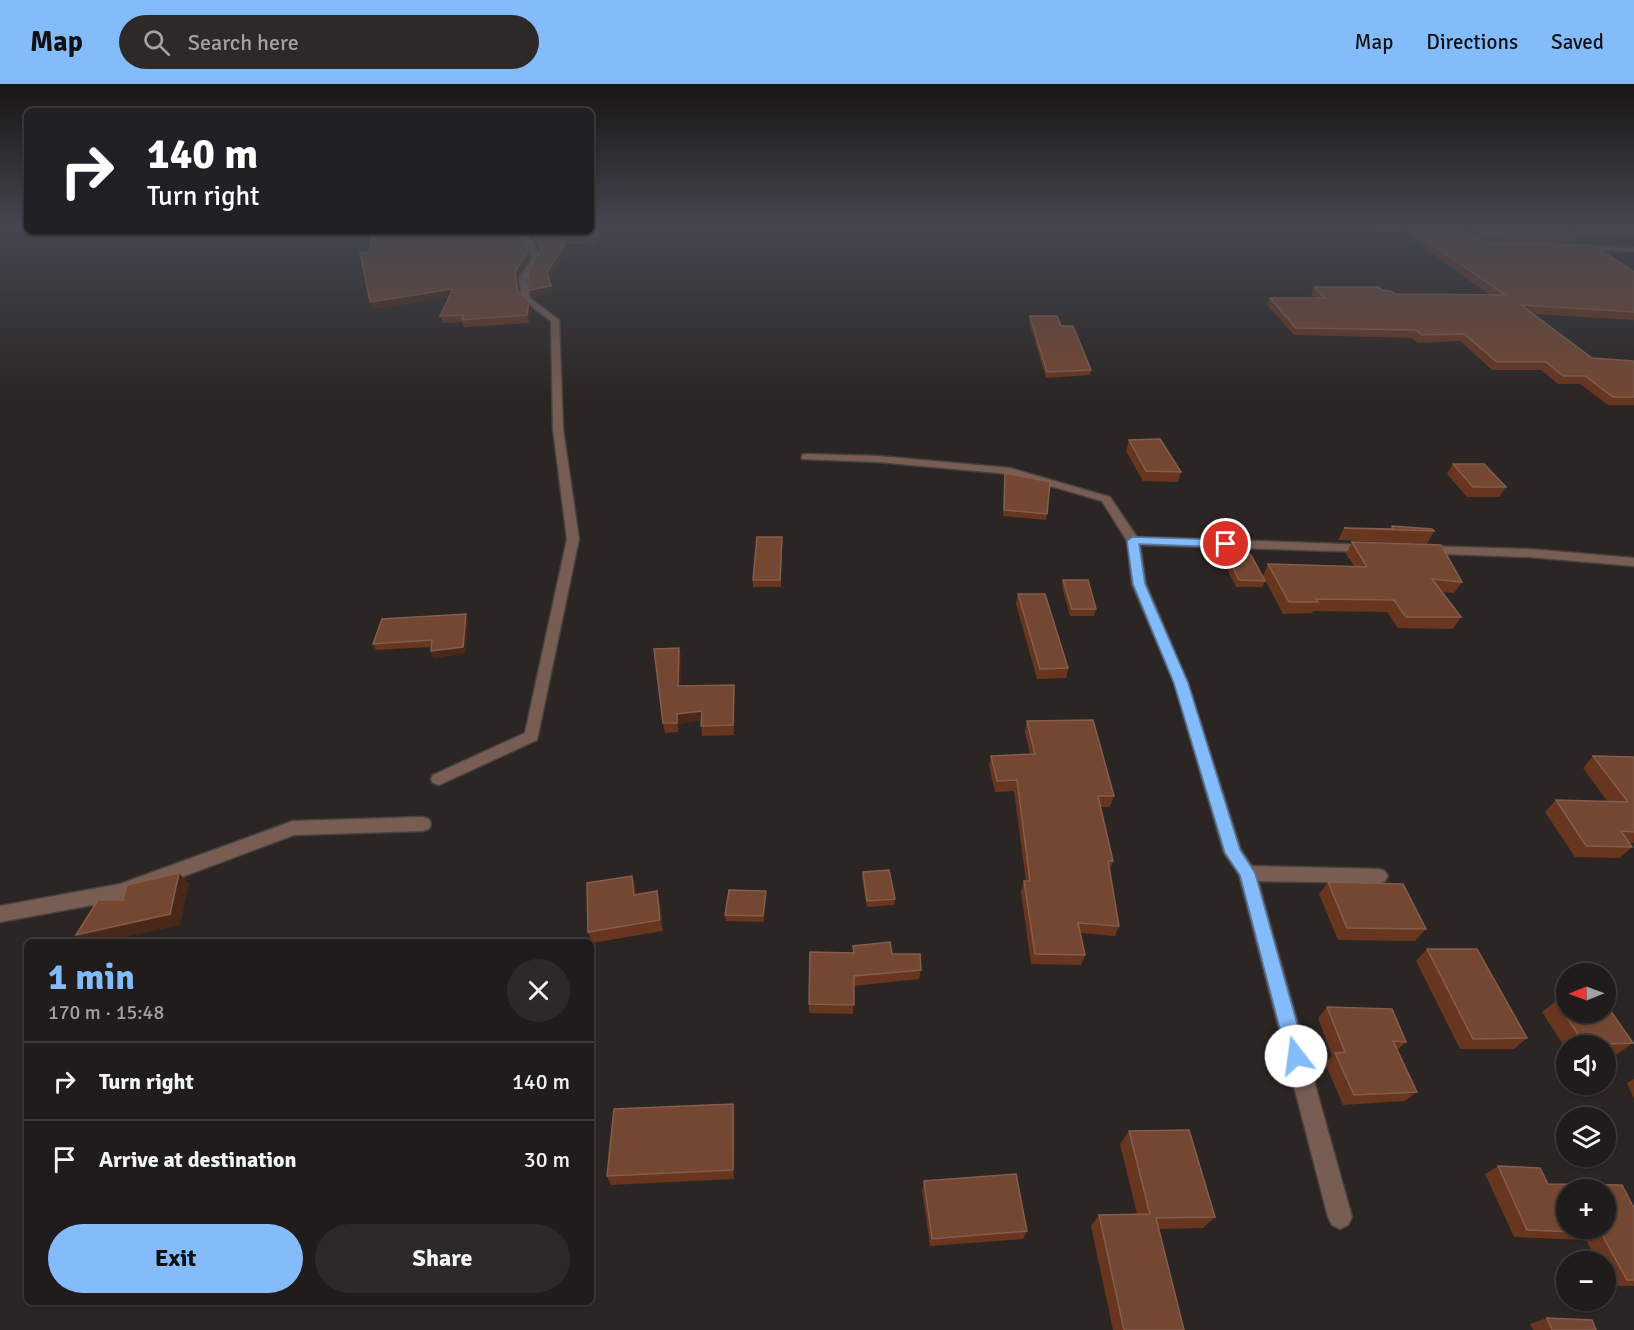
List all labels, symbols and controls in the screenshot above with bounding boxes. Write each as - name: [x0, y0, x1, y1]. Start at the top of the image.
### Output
- search box: [119, 15, 539, 69]
- text: Map: [30, 25, 83, 59]
- icon: search: [140, 26, 173, 59]
- text: Search here: [188, 29, 299, 56]
- text: Map: [1355, 29, 1393, 55]
- text: Directions: [1426, 29, 1518, 55]
- text: Saved: [1551, 29, 1604, 55]
- text: 140 m: [147, 129, 258, 180]
- icon: right: [48, 132, 126, 210]
- text: Turn right: [147, 180, 260, 213]
- pin: [1200, 518, 1251, 569]
- icon: arrive: [1209, 527, 1242, 560]
- text: 1 min: [48, 955, 135, 1000]
- button: close: [507, 959, 570, 1022]
- north arrow: [1556, 963, 1616, 1023]
- map controls: [1556, 963, 1616, 1311]
- text: 170 m · 15:48: [48, 1000, 164, 1025]
- position arrow: [1264, 1024, 1328, 1088]
- button: sound: [1556, 1035, 1616, 1095]
- icon: right: [48, 1065, 81, 1098]
- text: Turn right: [99, 1068, 194, 1095]
- text: 140 m: [512, 1068, 570, 1095]
- button: layers: [1556, 1107, 1616, 1167]
- icon: arrive: [48, 1143, 81, 1176]
- text: Arrive at destination: [99, 1146, 296, 1173]
- text: 30 m: [524, 1146, 570, 1173]
- button: +: [1556, 1179, 1616, 1239]
- button: Exit: [48, 1224, 303, 1293]
- button: Share: [315, 1224, 570, 1293]
- button: −: [1556, 1251, 1616, 1311]

